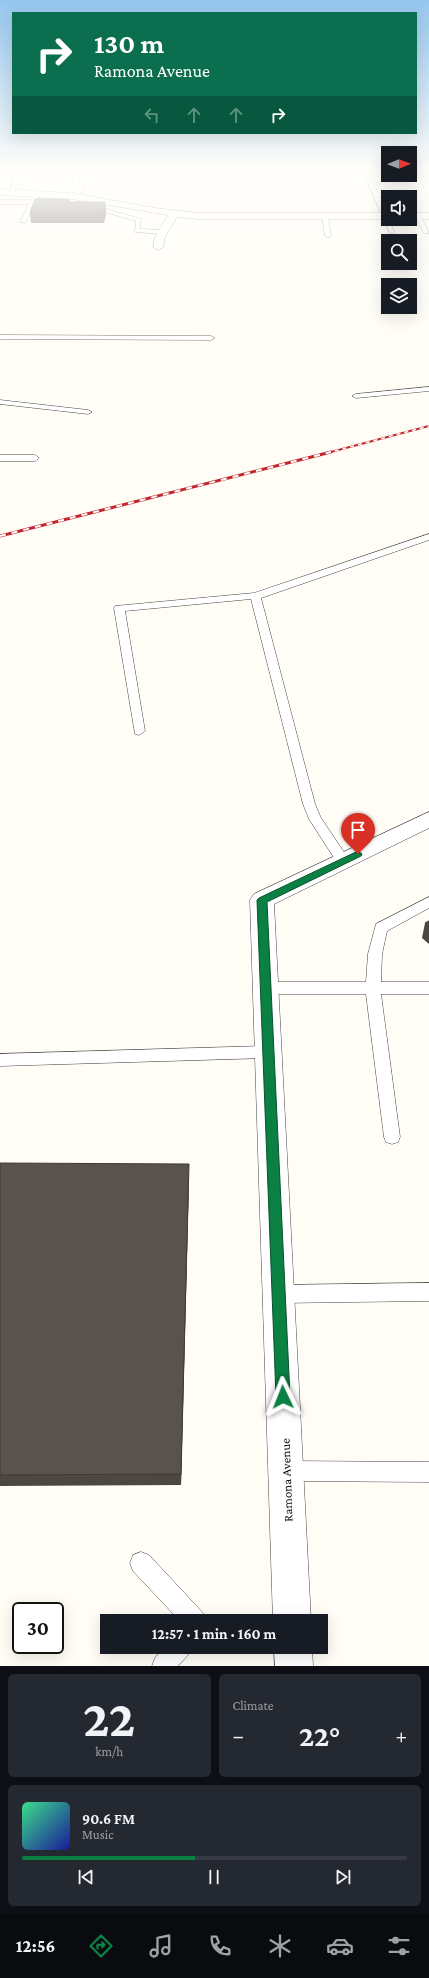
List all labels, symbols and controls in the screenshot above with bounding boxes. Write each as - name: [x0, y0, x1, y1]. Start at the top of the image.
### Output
- icon: right: [28, 28, 80, 80]
- text: 130 m: [94, 28, 164, 59]
- text: Ramona Avenue: [94, 61, 210, 81]
- icon: left: [141, 104, 163, 126]
- icon: ahead: [183, 104, 205, 126]
- icon: ahead: [225, 104, 247, 126]
- icon: right: [267, 104, 289, 126]
- north arrow: [381, 146, 417, 182]
- map controls: [381, 146, 417, 314]
- button: sound: [381, 190, 417, 226]
- button: search: [381, 234, 417, 270]
- button: layers: [381, 278, 417, 314]
- pin: [341, 813, 375, 854]
- icon: arrive: [347, 819, 369, 841]
- position arrow: [262, 1376, 304, 1418]
- street label: Ramona Avenue: [278, 1438, 295, 1522]
- speed limit sign: 30: [12, 1602, 64, 1654]
- text: 12:57 · 1 min · 160 m: [152, 1626, 276, 1642]
- text: 22: [83, 1689, 135, 1747]
- text: Climate: [233, 1698, 273, 1713]
- text: 22°: [299, 1719, 340, 1752]
- text: −: [233, 1723, 244, 1748]
- text: +: [395, 1723, 407, 1748]
- text: km/h: [95, 1744, 123, 1759]
- text: 90.6 FM: [82, 1811, 135, 1827]
- text: Music: [82, 1827, 114, 1842]
- icon: previous: [75, 1866, 97, 1888]
- icon: pause: [203, 1866, 225, 1888]
- icon: next: [332, 1866, 354, 1888]
- icon: directions: [87, 1932, 115, 1960]
- icon: music: [147, 1932, 175, 1960]
- icon: phone: [206, 1932, 234, 1960]
- icon: climate: [266, 1932, 294, 1960]
- icon: car: [326, 1932, 354, 1960]
- icon: filters: [385, 1932, 413, 1960]
- text: 12:56: [16, 1936, 55, 1956]

